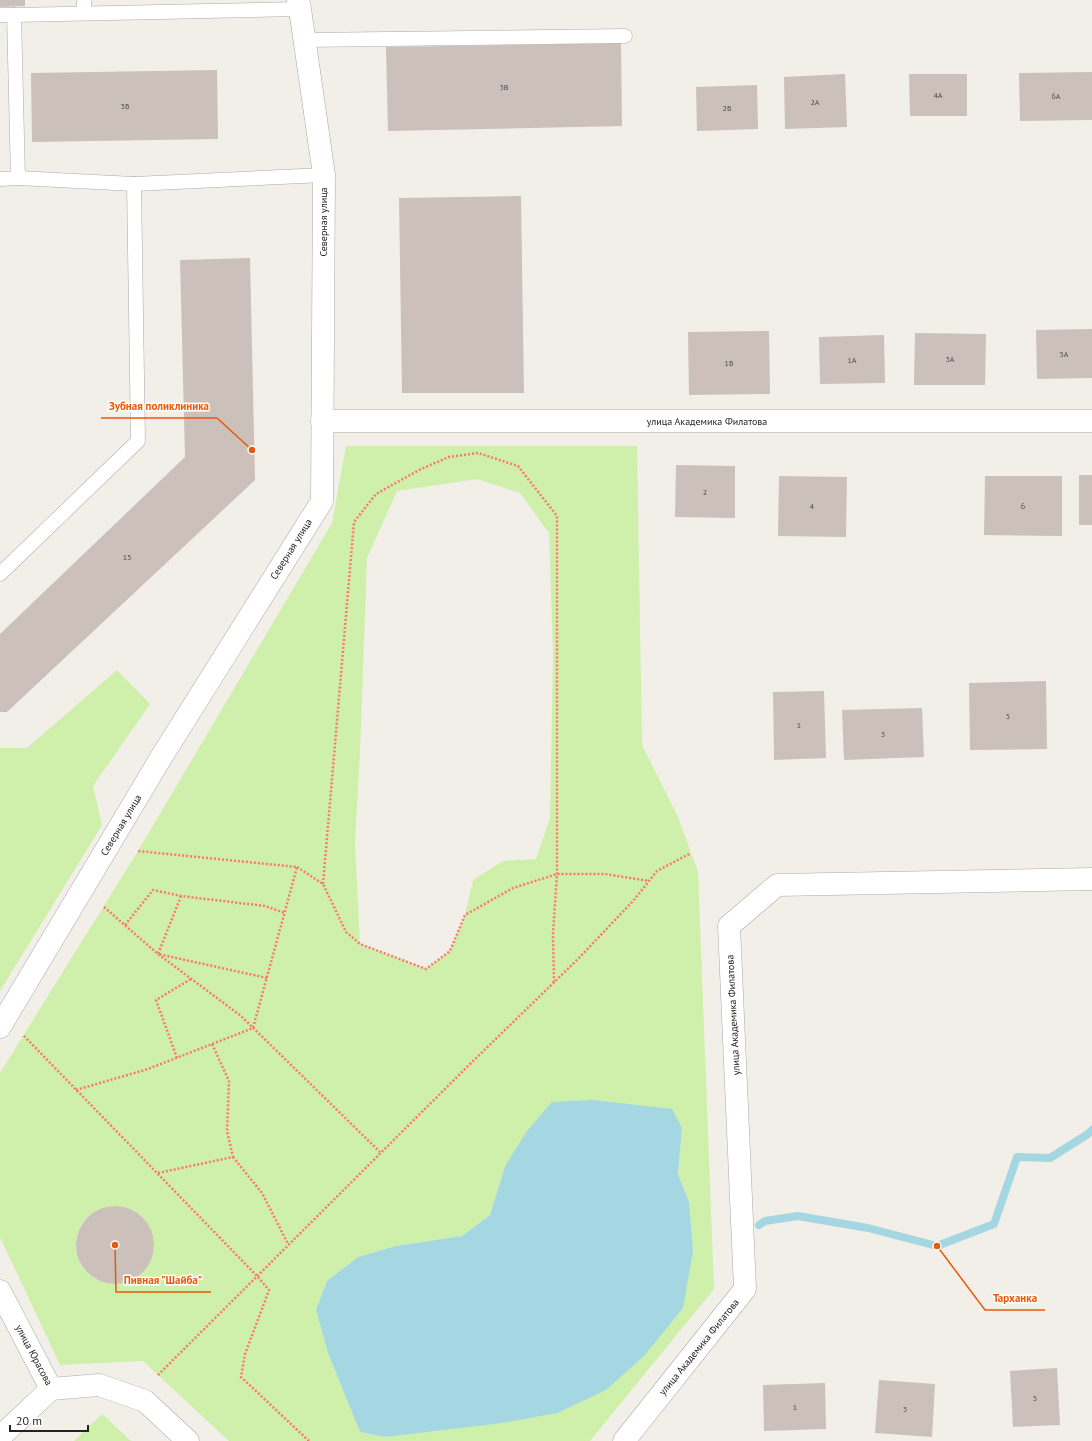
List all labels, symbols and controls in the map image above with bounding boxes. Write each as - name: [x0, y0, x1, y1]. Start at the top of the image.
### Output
- house number: 3В: [499, 82, 509, 92]
- house number: 4А: [933, 90, 943, 100]
- house number: 6А: [1051, 91, 1061, 101]
- house number: 2А: [810, 97, 820, 107]
- house number: 3Б: [121, 101, 130, 111]
- house number: 2Б: [723, 103, 732, 113]
- street label: Северная улица: [317, 187, 330, 257]
- house number: 5А: [1059, 349, 1069, 359]
- house number: 3А: [945, 354, 955, 364]
- house number: 1А: [847, 355, 857, 365]
- house number: 1Б: [725, 358, 734, 368]
- callout: Зубная поликлиника: [101, 395, 217, 418]
- text: Зубная поликлиника: [109, 399, 209, 413]
- street label: улица Академика Филатова: [647, 415, 767, 428]
- house number: 2: [703, 487, 707, 497]
- house number: 4: [810, 501, 815, 511]
- house number: 6: [1021, 501, 1025, 511]
- street label: Северная улица: [267, 516, 315, 582]
- house number: 15: [123, 552, 131, 562]
- house number: 5: [1006, 711, 1010, 721]
- house number: 1: [797, 720, 801, 730]
- house number: 3: [881, 729, 885, 739]
- street label: Северная улица: [98, 792, 144, 858]
- street label: улица Академика Филатова: [723, 954, 743, 1076]
- callout: Пивная "Шайба": [116, 1269, 211, 1292]
- text: Пивная "Шайба": [124, 1273, 202, 1287]
- callout: Тарханка: [985, 1287, 1045, 1310]
- text: Тарханка: [993, 1291, 1037, 1305]
- street label: улица Академика Филатова: [656, 1296, 742, 1398]
- street label: улица Юрасова: [13, 1322, 55, 1388]
- house number: 5: [1033, 1393, 1037, 1403]
- house number: 1: [793, 1402, 797, 1412]
- house number: 3: [903, 1404, 907, 1414]
- scale bar: [10, 1407, 88, 1433]
- text: 20 m: [16, 1413, 42, 1428]

